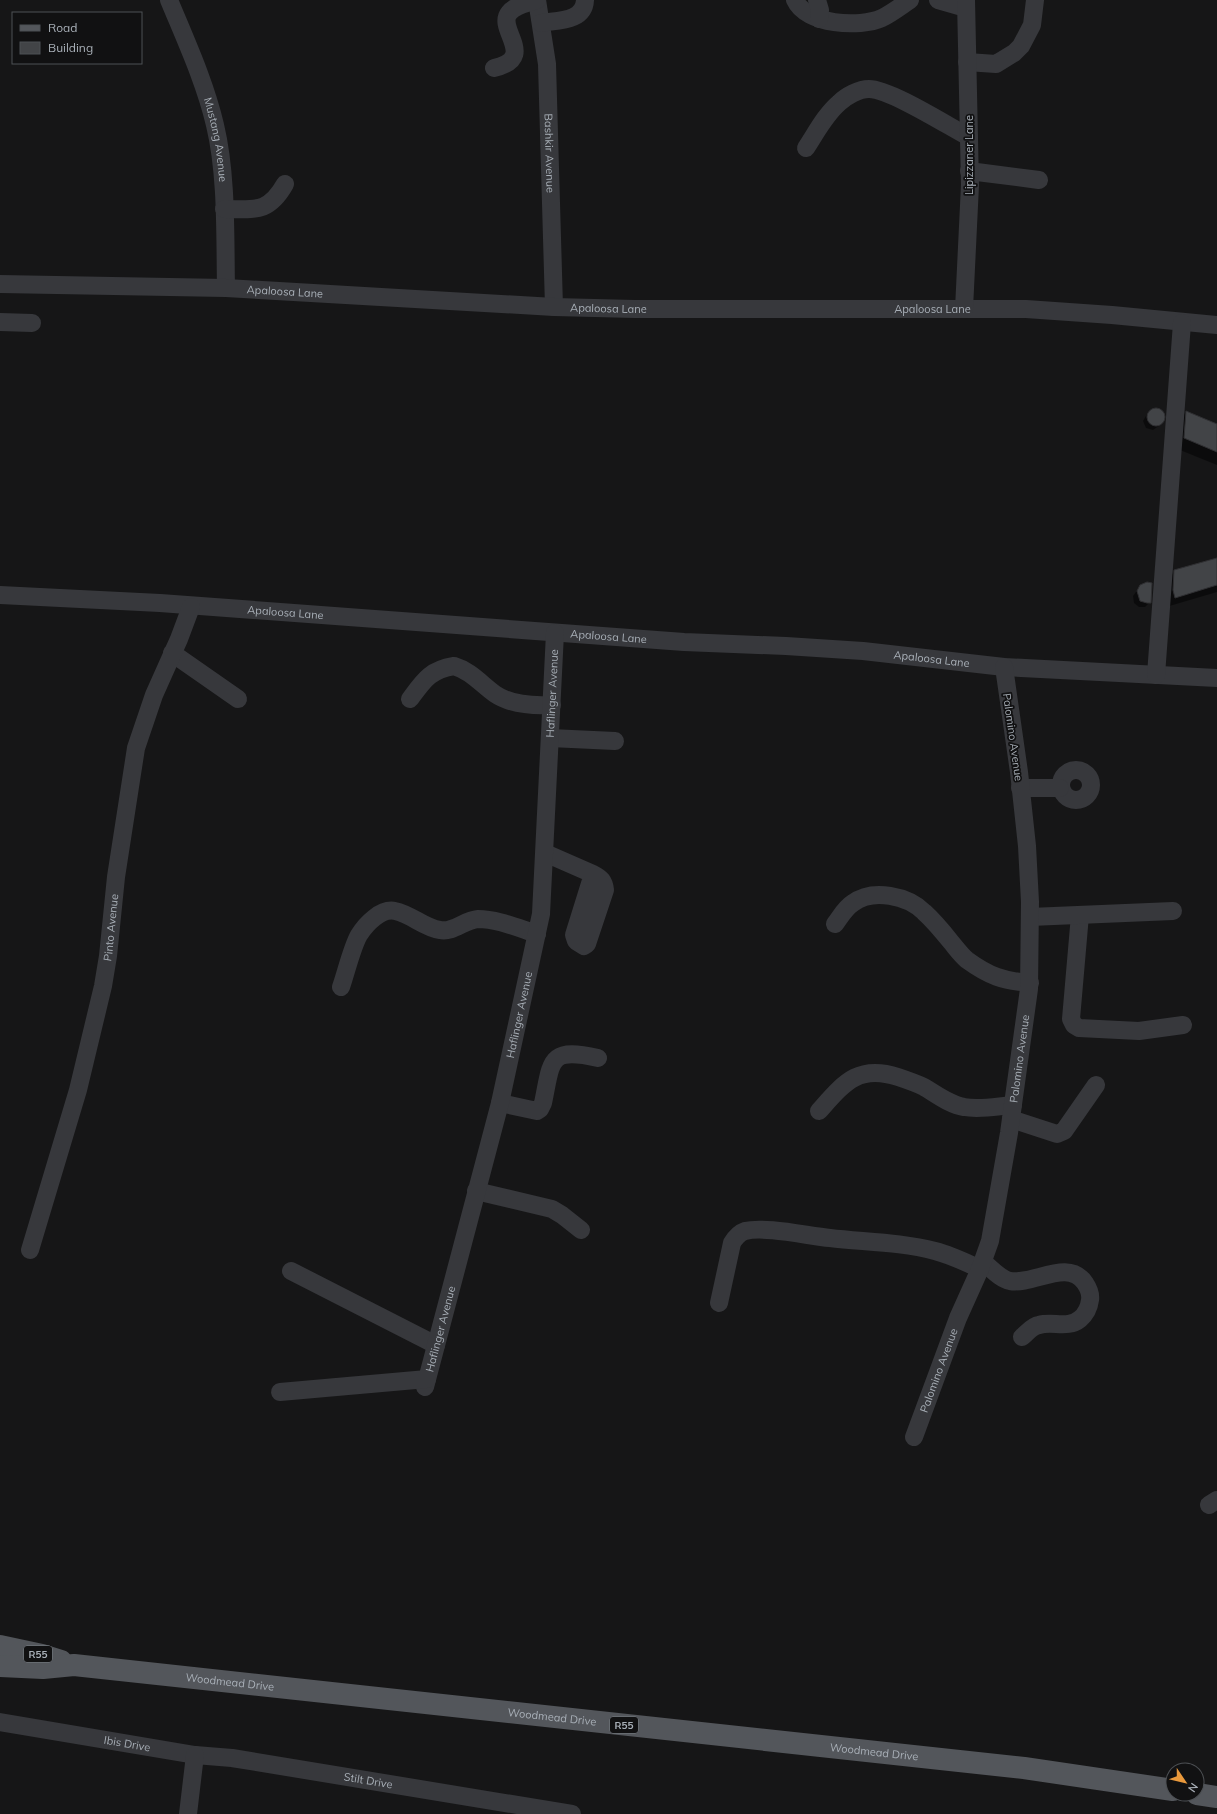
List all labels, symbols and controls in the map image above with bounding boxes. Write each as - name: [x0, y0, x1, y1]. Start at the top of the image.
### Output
- legend: [12, 12, 142, 64]
- text: Road: [48, 20, 77, 35]
- text: Building: [48, 40, 93, 55]
- street label: Mustang Avenue: [201, 96, 230, 183]
- street label: Bashkir Avenue: [541, 113, 558, 193]
- street label: Lipizzaner Lane: [962, 115, 976, 195]
- street label: Apaloosa Lane: [246, 282, 323, 301]
- street label: Apaloosa Lane: [570, 300, 647, 316]
- street label: Apaloosa Lane: [894, 302, 971, 316]
- street label: Apaloosa Lane: [247, 603, 324, 622]
- street label: Apaloosa Lane: [570, 627, 647, 646]
- street label: Apaloosa Lane: [893, 648, 970, 670]
- street label: Haflinger Avenue: [543, 649, 561, 738]
- street label: Palomino Avenue: [1000, 692, 1026, 782]
- street label: Pinto Avenue: [100, 893, 121, 962]
- street label: Haflinger Avenue: [503, 970, 535, 1059]
- street label: Palomino Avenue: [1006, 1014, 1032, 1104]
- street label: Haflinger Avenue: [422, 1284, 458, 1373]
- street label: Palomino Avenue: [917, 1326, 961, 1414]
- road number: R55: [24, 1646, 52, 1662]
- street label: Woodmead Drive: [185, 1670, 275, 1694]
- street label: Woodmead Drive: [507, 1705, 597, 1729]
- road number: R55: [610, 1717, 638, 1733]
- street label: Ibis Drive: [103, 1733, 152, 1754]
- street label: Woodmead Drive: [829, 1740, 919, 1764]
- north arrow: [1165, 1762, 1205, 1802]
- street label: Stilt Drive: [343, 1770, 394, 1791]
- text: N: [1185, 1780, 1201, 1795]

